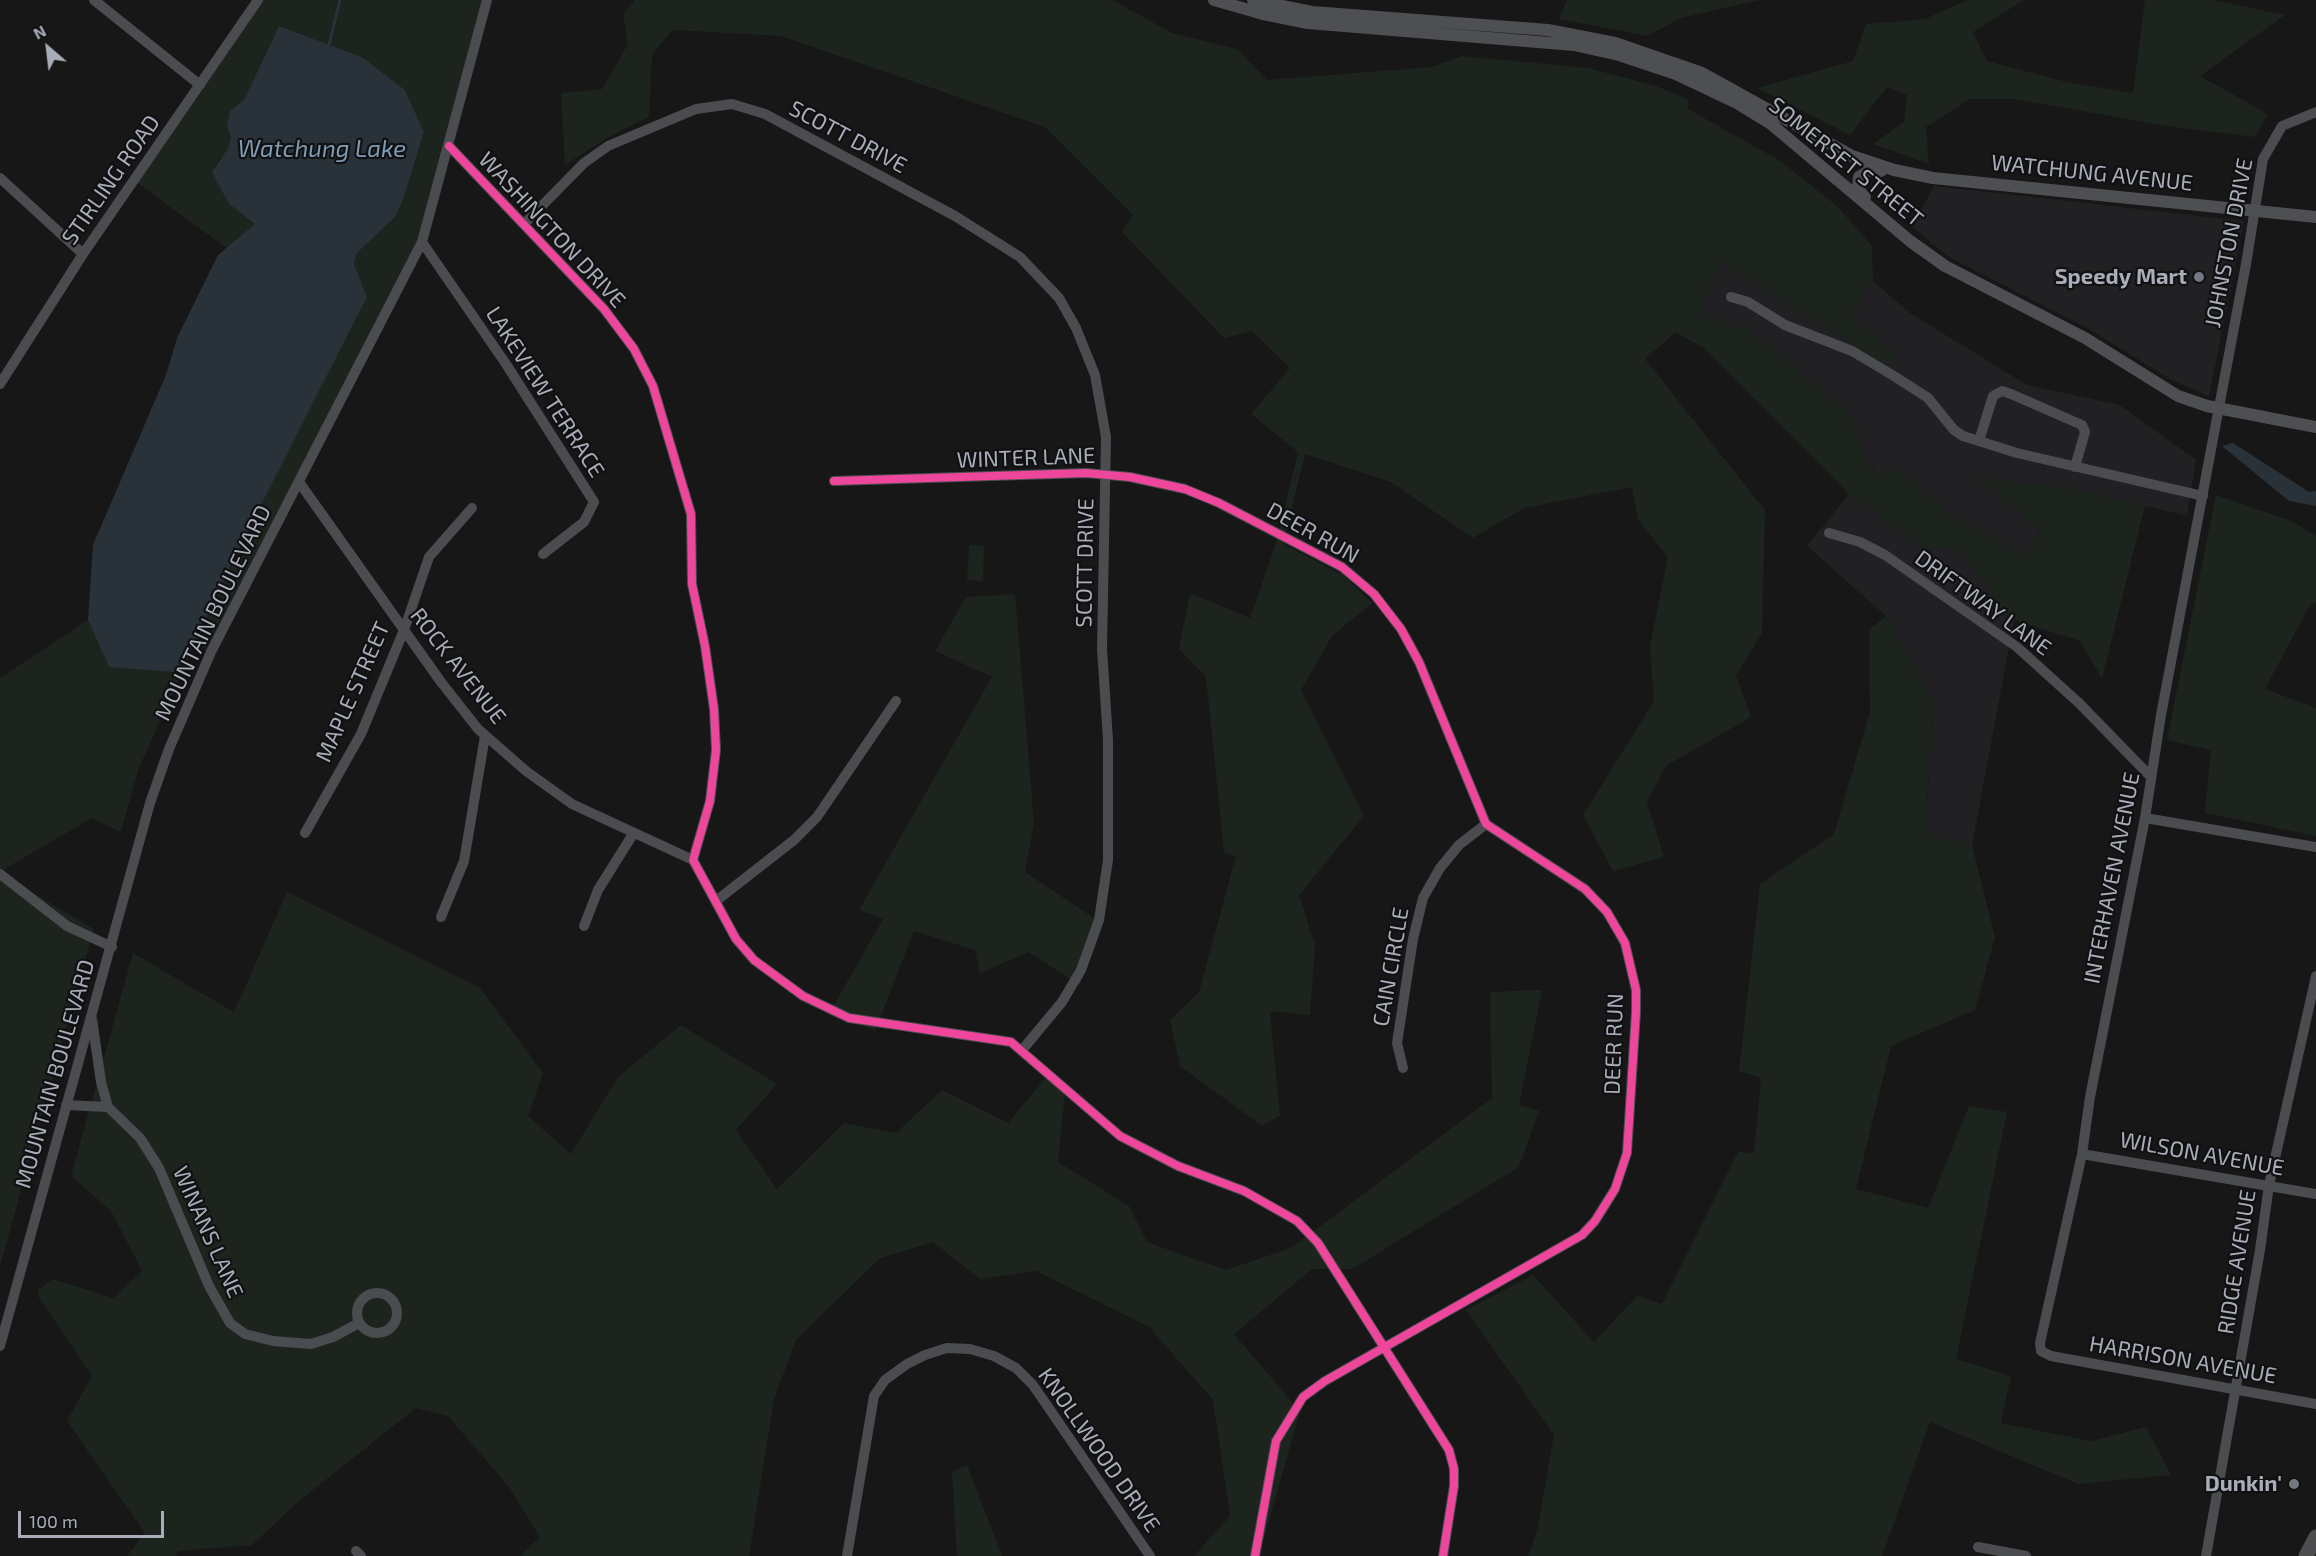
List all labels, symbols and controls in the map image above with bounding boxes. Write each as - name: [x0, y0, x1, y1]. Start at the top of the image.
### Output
- north arrow: [18, 18, 78, 78]
- text: N: [30, 21, 49, 43]
- street label: SOMERSET STREET: [1764, 92, 1928, 232]
- street label: SCOTT DRIVE: [785, 95, 911, 179]
- street label: STIRLING ROAD: [57, 110, 165, 250]
- water label: Watchung Lake: [238, 135, 406, 163]
- street label: WASHINGTON DRIVE: [473, 147, 631, 313]
- street label: WATCHUNG AVENUE: [1990, 149, 2194, 197]
- street label: JOHNSTON DRIVE: [2200, 156, 2258, 330]
- place label: Speedy Mart: [2055, 264, 2187, 290]
- marker: Speedy Mart: [2192, 270, 2206, 284]
- street label: LAKEVIEW TERRACE: [480, 302, 610, 482]
- street label: WINTER LANE: [956, 442, 1096, 474]
- street label: DEER RUN: [1262, 497, 1364, 569]
- street label: SCOTT DRIVE: [1071, 498, 1099, 628]
- street label: MOUNTAIN BOULEVARD: [149, 501, 277, 725]
- street label: DRIFTWAY LANE: [1910, 545, 2056, 661]
- street label: ROCK AVENUE: [405, 603, 511, 729]
- street label: MAPLE STREET: [310, 618, 396, 766]
- street label: INTERHAVEN AVENUE: [2079, 770, 2145, 986]
- street label: CAIN CIRCLE: [1368, 905, 1414, 1029]
- street label: MOUNTAIN BOULEVARD: [10, 957, 100, 1191]
- street label: DEER RUN: [1599, 993, 1629, 1095]
- street label: WILSON AVENUE: [2118, 1127, 2286, 1181]
- street label: WINANS LANE: [167, 1162, 249, 1302]
- street label: RIDGE AVENUE: [2213, 1188, 2261, 1336]
- street label: HARRISON AVENUE: [2087, 1331, 2279, 1389]
- street label: KNOLLWOOD DRIVE: [1032, 1363, 1166, 1537]
- place label: Dunkin': [2205, 1471, 2282, 1497]
- marker: Dunkin': [2287, 1477, 2301, 1491]
- scale bar: [21, 1499, 166, 1537]
- text: 100 m: [29, 1510, 78, 1532]

